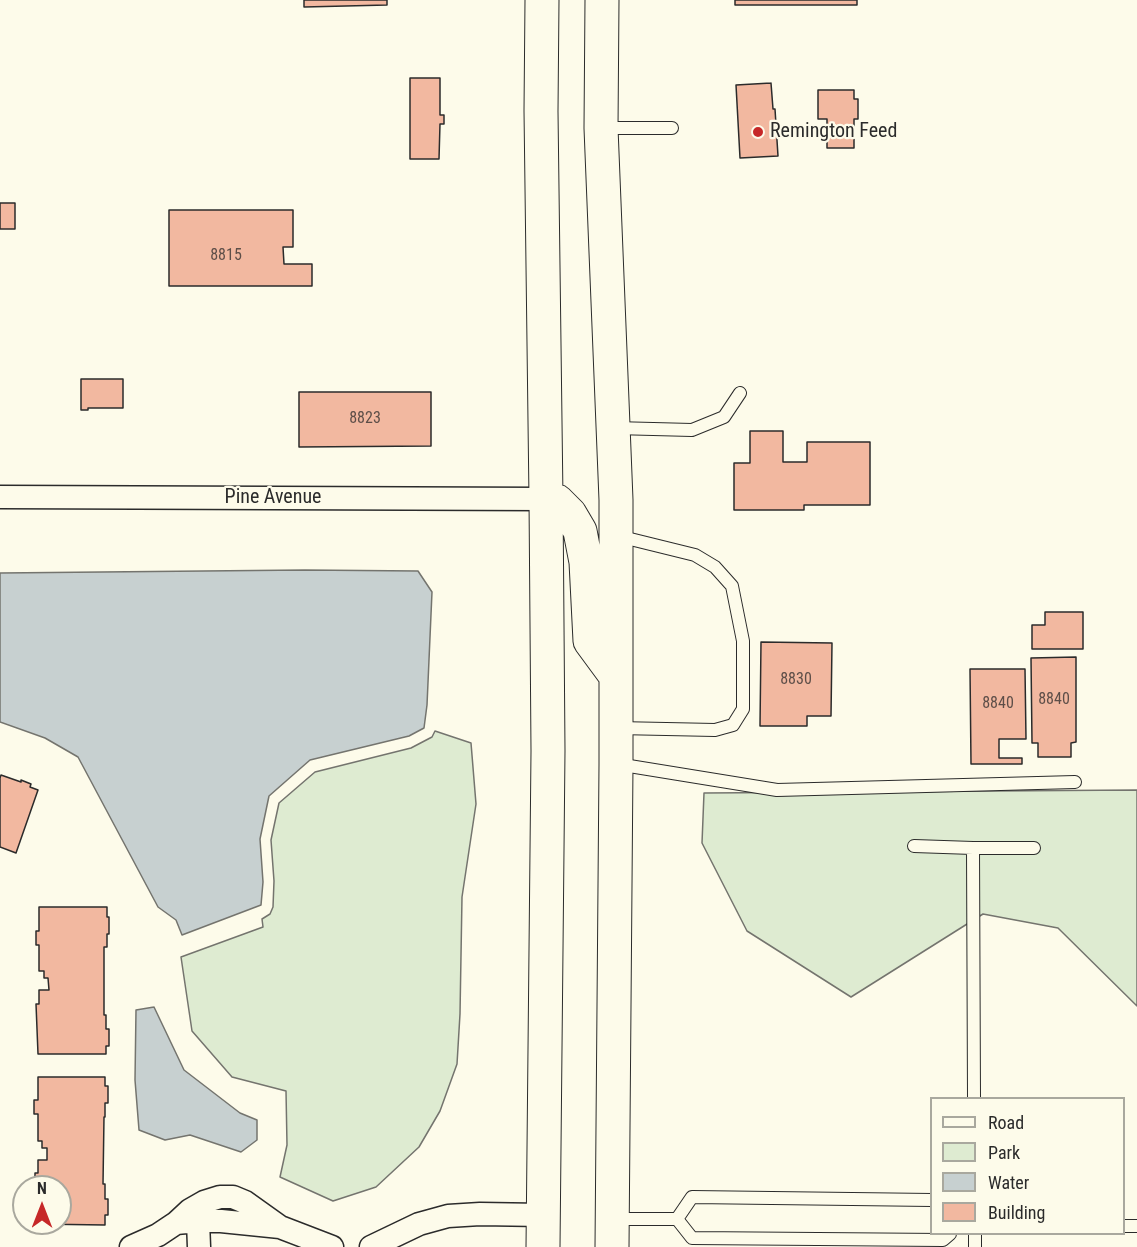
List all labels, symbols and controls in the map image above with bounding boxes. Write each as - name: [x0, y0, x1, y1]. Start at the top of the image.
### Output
- place label: Remington Feed: [770, 120, 897, 144]
- marker: Remington Feed: [751, 125, 765, 139]
- house number: 8815: [210, 246, 242, 266]
- house number: 8823: [349, 409, 381, 429]
- street label: Pine Avenue: [225, 486, 321, 510]
- house number: 8830: [780, 670, 812, 690]
- house number: 8840: [1038, 690, 1070, 710]
- house number: 8840: [982, 694, 1014, 714]
- legend: [930, 1097, 1125, 1235]
- text: Road: [988, 1112, 1024, 1133]
- text: Park: [988, 1142, 1020, 1163]
- text: Water: [988, 1172, 1029, 1193]
- north arrow: [12, 1175, 72, 1235]
- text: N: [37, 1179, 47, 1198]
- text: Building: [988, 1202, 1045, 1223]

